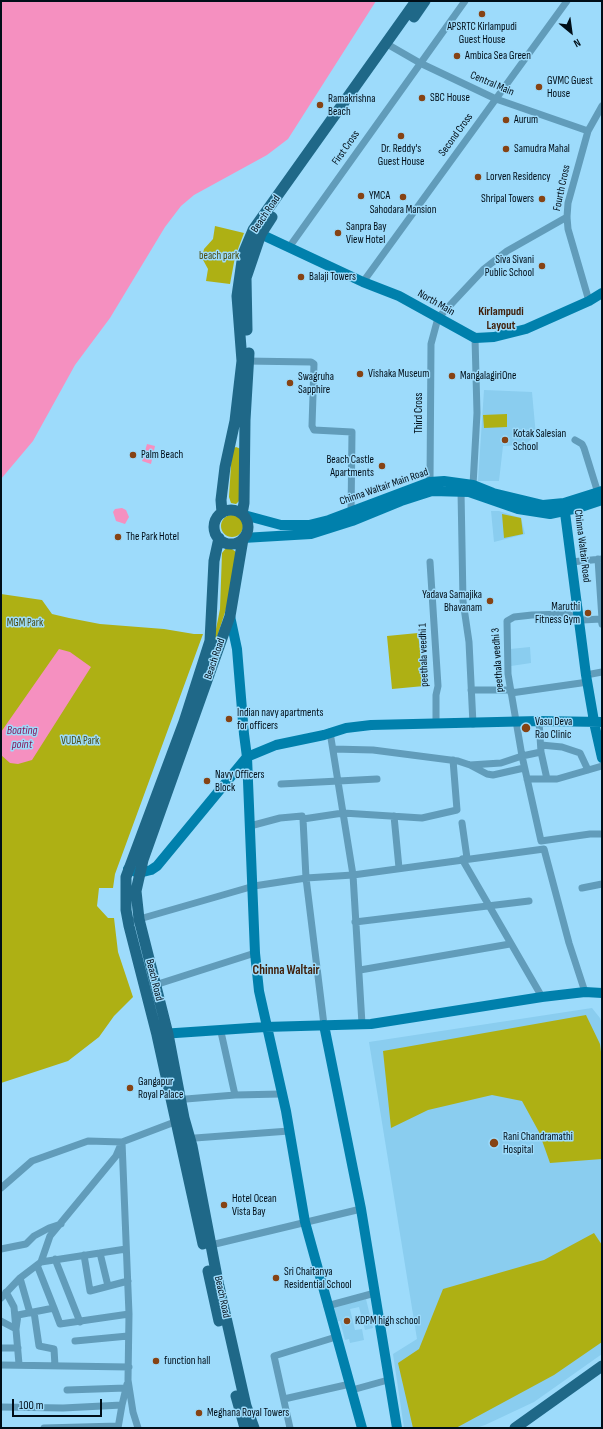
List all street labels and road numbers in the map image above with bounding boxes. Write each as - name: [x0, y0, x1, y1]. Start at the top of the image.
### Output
- street label: Central Main: [468, 69, 516, 99]
- street label: Second Cross: [436, 111, 476, 159]
- street label: First Cross: [329, 128, 363, 168]
- street label: Fourth Cross: [551, 164, 573, 212]
- street label: Beach Road: [249, 193, 283, 235]
- street label: North Main: [415, 287, 457, 319]
- street label: Third Cross: [412, 392, 426, 434]
- street label: Chinna Waltair Main Road: [338, 466, 430, 508]
- street label: Chinna Waltair Road: [571, 509, 593, 583]
- street label: peethala veedhi 1: [416, 623, 432, 687]
- street label: peethala veedhi 3: [489, 627, 507, 693]
- street label: Beach Road: [202, 637, 228, 681]
- street label: Beach Road: [142, 958, 166, 1002]
- street label: Beach Road: [211, 1275, 233, 1319]

